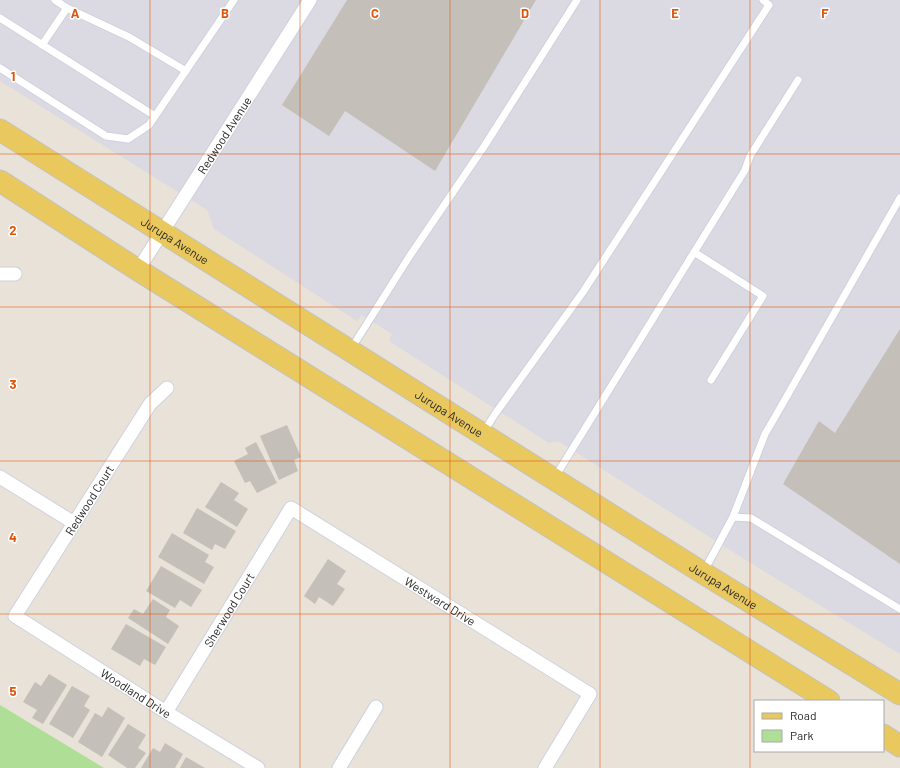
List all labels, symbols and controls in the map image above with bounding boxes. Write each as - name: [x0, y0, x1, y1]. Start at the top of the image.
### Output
- text: A: [71, 5, 80, 21]
- text: B: [221, 5, 229, 21]
- text: C: [371, 5, 379, 21]
- text: D: [521, 5, 529, 21]
- text: E: [671, 5, 679, 21]
- text: F: [821, 5, 829, 21]
- text: 1: [11, 68, 15, 84]
- street label: Redwood Avenue: [194, 94, 254, 176]
- street label: Jurupa Avenue: [139, 214, 212, 267]
- text: 2: [9, 222, 17, 238]
- text: 3: [9, 376, 17, 392]
- street label: Jurupa Avenue: [413, 387, 486, 440]
- street label: Redwood Court: [62, 462, 116, 538]
- text: 4: [9, 529, 17, 545]
- street label: Jurupa Avenue: [687, 559, 760, 612]
- street label: Sherwood Court: [201, 570, 257, 649]
- street label: Westward Drive: [402, 573, 478, 628]
- street label: Woodland Drive: [98, 665, 174, 720]
- text: 5: [9, 683, 17, 699]
- legend: [754, 700, 884, 752]
- text: Road: [790, 708, 817, 722]
- text: Park: [790, 728, 814, 742]

